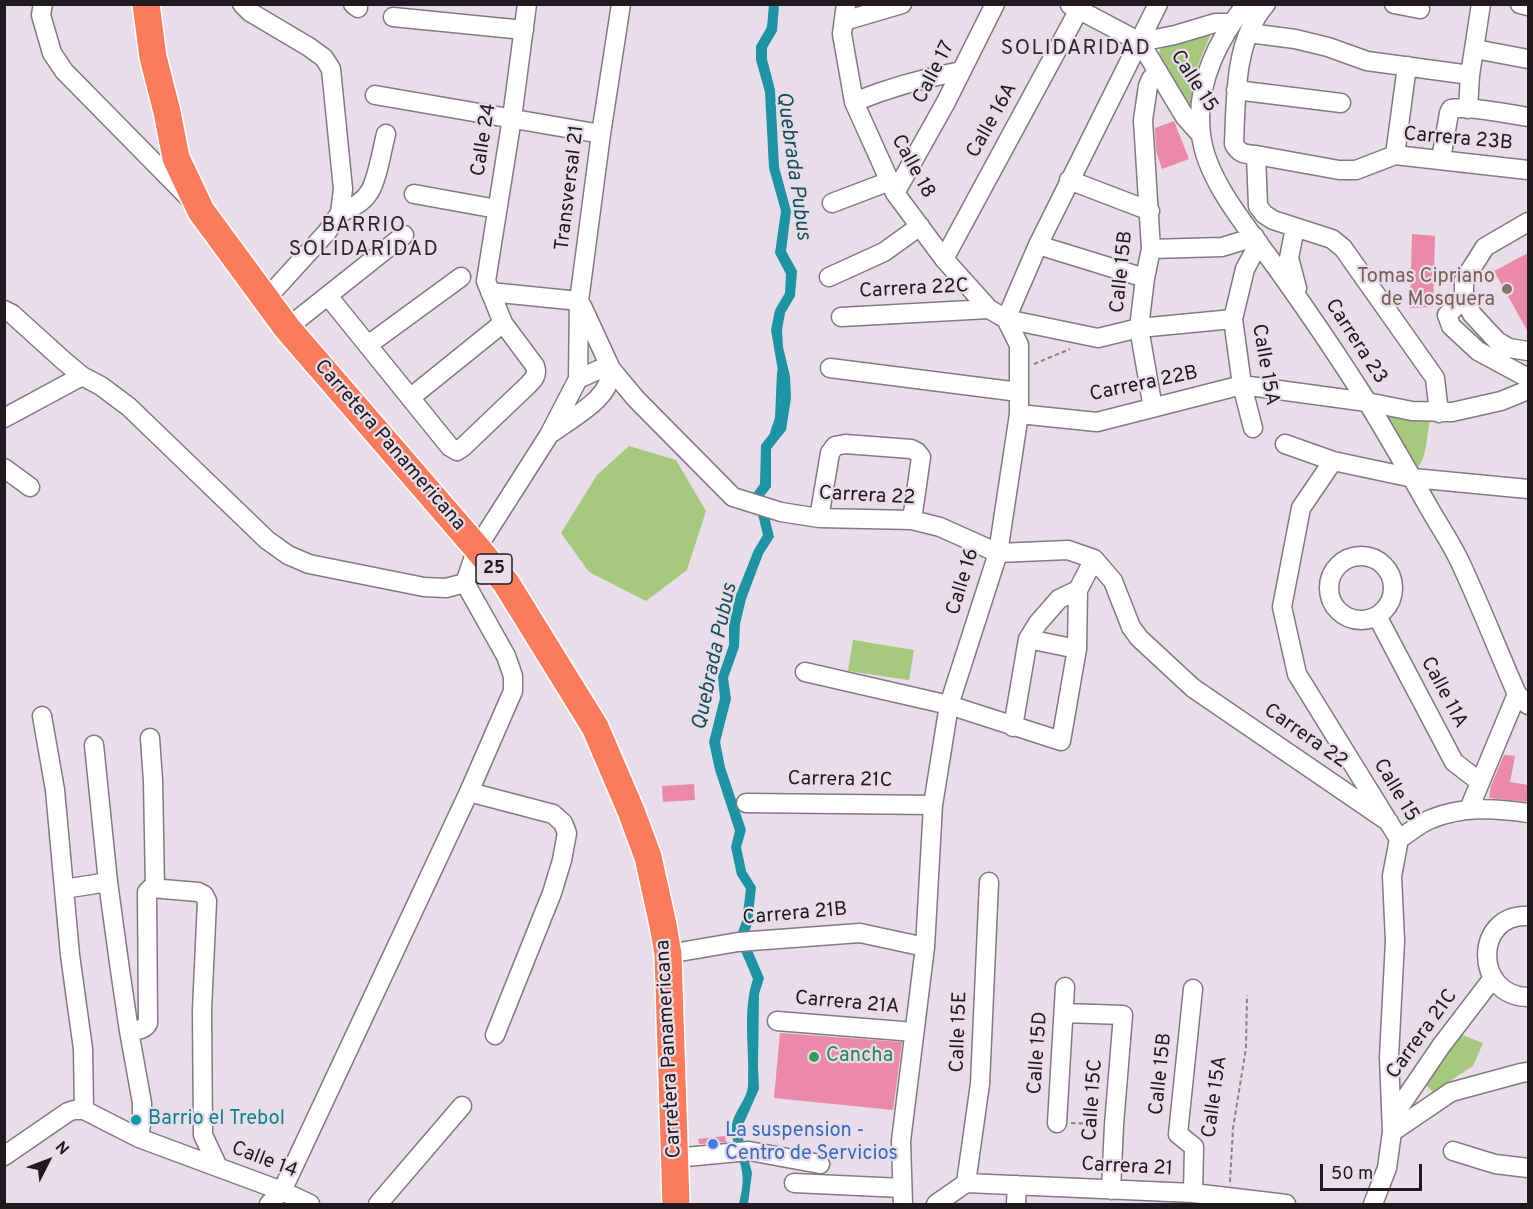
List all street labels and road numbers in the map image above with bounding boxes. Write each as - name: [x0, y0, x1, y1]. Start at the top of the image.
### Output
- street label: Calle 17: [909, 38, 961, 108]
- street label: Calle 15: [1164, 46, 1222, 118]
- street label: Calle 16A: [963, 79, 1023, 163]
- street label: Calle 24: [467, 102, 503, 178]
- street label: Carrera 23B: [1402, 123, 1514, 157]
- street label: Transversal 21: [551, 124, 591, 252]
- street label: Calle 18: [885, 131, 939, 203]
- street label: Calle 15B: [1107, 230, 1139, 314]
- street label: Carrera 22C: [859, 275, 969, 305]
- street label: Carrera 23: [1319, 295, 1391, 389]
- street label: Calle 15A: [1245, 322, 1283, 408]
- street label: Carretera Panamericana: [308, 356, 470, 536]
- street label: Carrera 22B: [1088, 362, 1200, 408]
- street label: Carrera 22: [818, 482, 916, 512]
- street label: Calle 16: [942, 546, 986, 618]
- road number: 25: [476, 554, 512, 584]
- street label: Calle 11A: [1414, 653, 1472, 733]
- street label: Carrera 22: [1259, 699, 1351, 775]
- street label: Calle 15: [1367, 755, 1423, 827]
- street label: Carrera 21C: [787, 768, 893, 794]
- street label: Carrera 21B: [742, 898, 848, 932]
- street label: Carretera Panamericana: [652, 939, 688, 1159]
- street label: Carrera 21C: [1382, 986, 1464, 1084]
- street label: Carrera 21A: [794, 987, 900, 1021]
- street label: Calle 15E: [947, 991, 973, 1073]
- street label: Calle 15D: [1024, 1011, 1054, 1095]
- street label: Calle 15B: [1146, 1032, 1178, 1116]
- street label: Calle 15A: [1198, 1055, 1234, 1139]
- street label: Calle 15C: [1079, 1058, 1109, 1142]
- street label: Calle 14: [228, 1137, 300, 1185]
- street label: Carrera 21: [1080, 1154, 1174, 1182]

